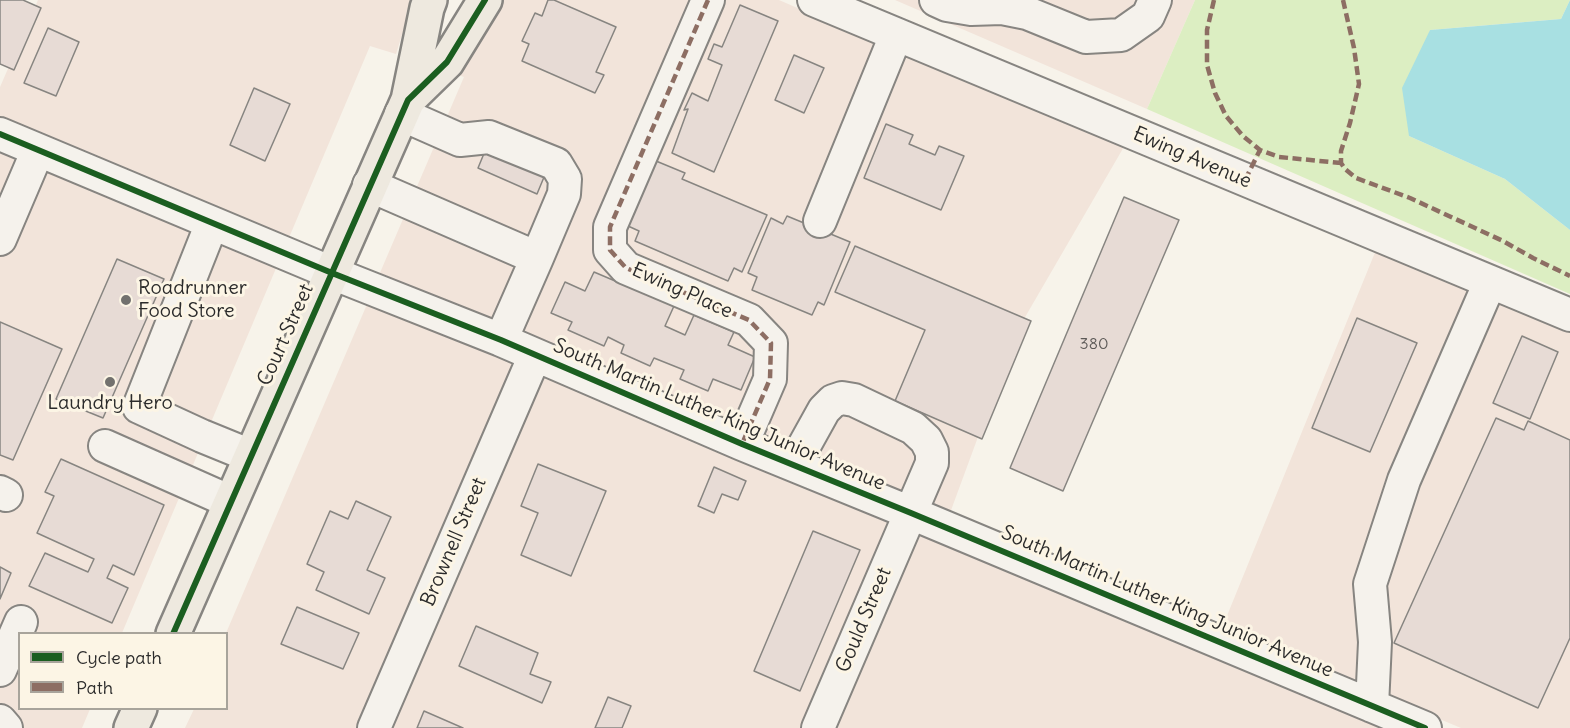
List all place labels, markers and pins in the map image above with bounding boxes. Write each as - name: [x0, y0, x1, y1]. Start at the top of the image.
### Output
- place label: Roadrunner Food Store: [138, 276, 247, 323]
- marker: Roadrunner Food Store: [119, 293, 133, 307]
- marker: Laundry Hero: [103, 375, 117, 389]
- place label: Laundry Hero: [47, 391, 173, 415]

